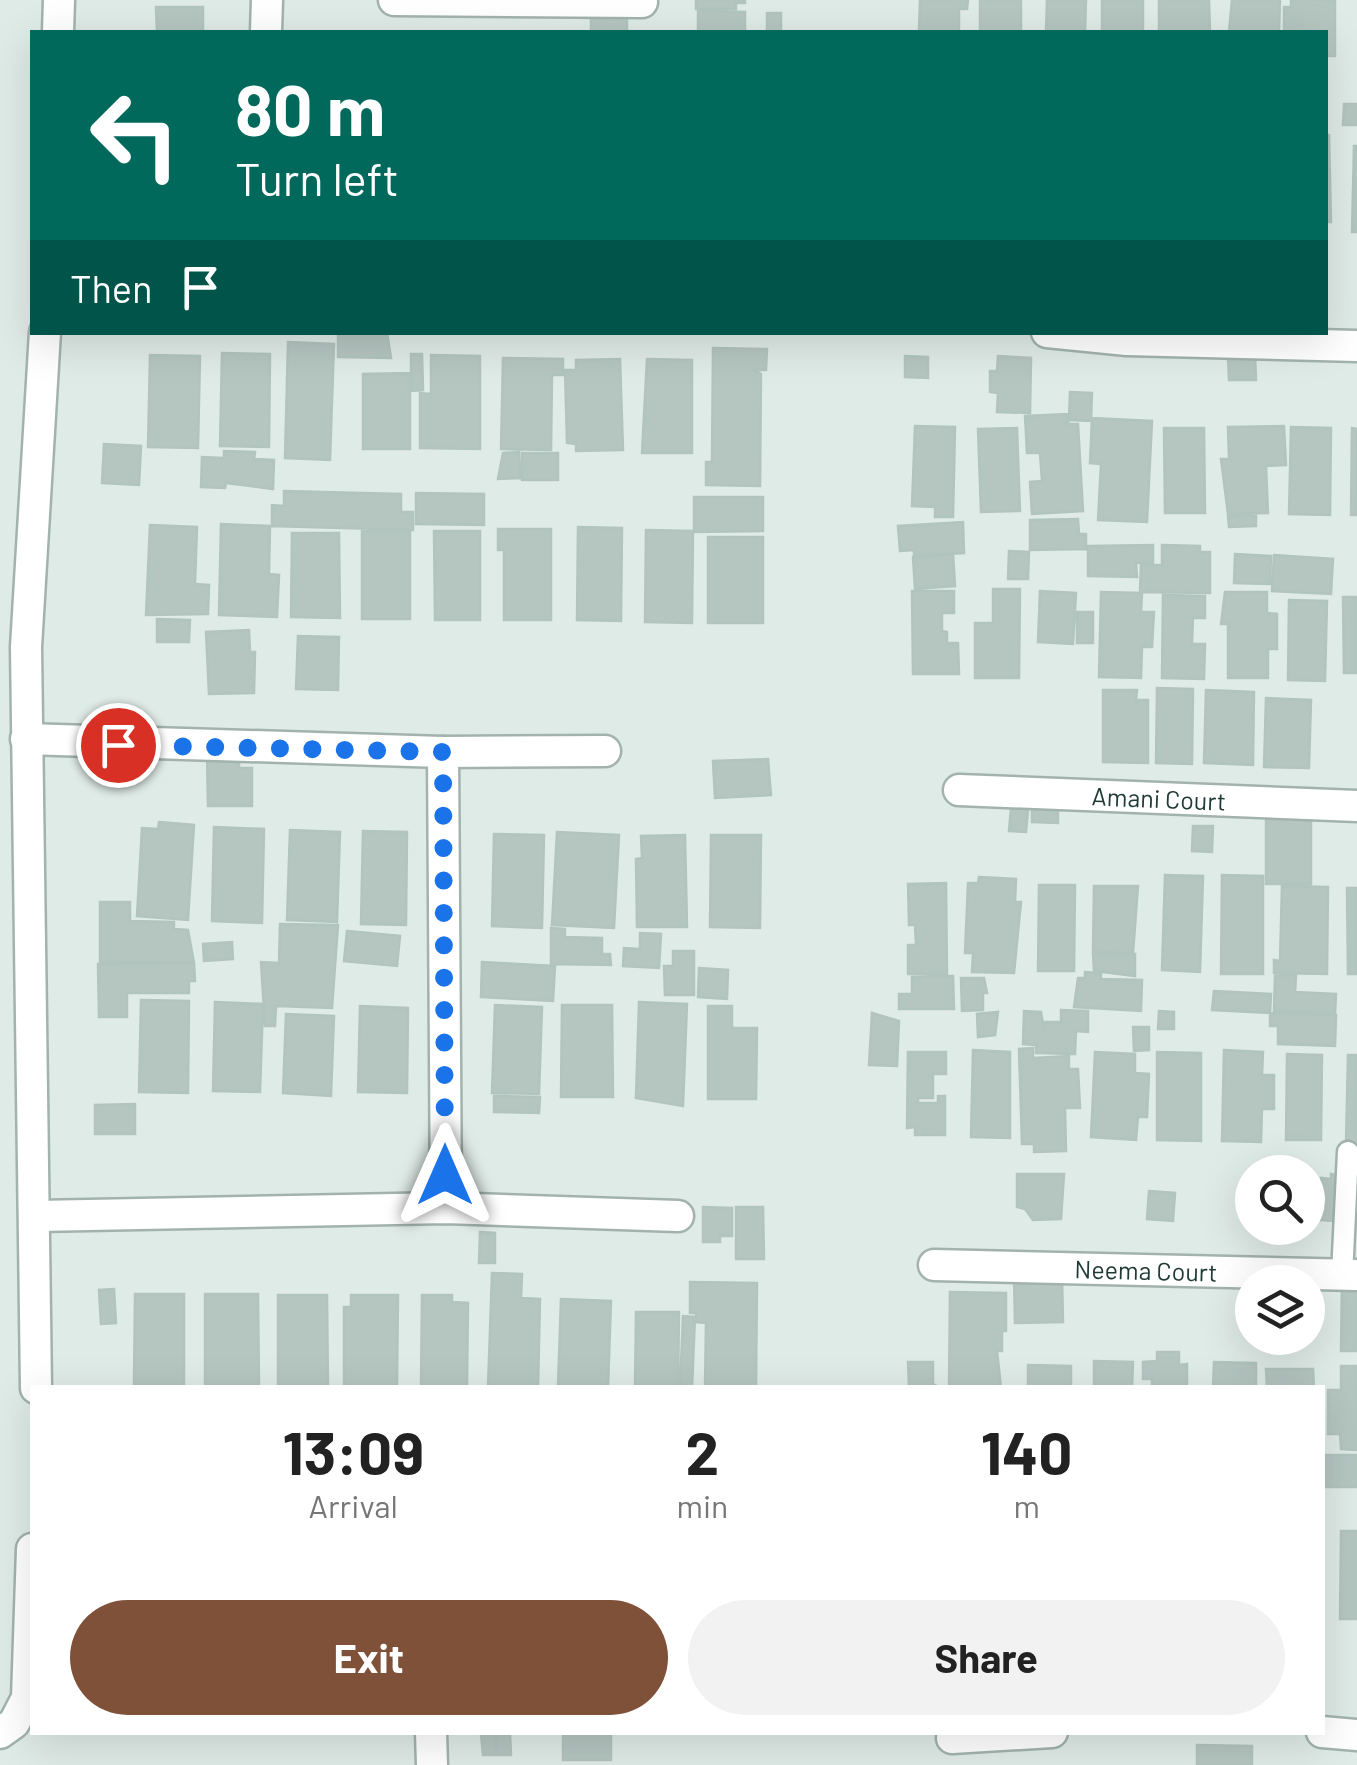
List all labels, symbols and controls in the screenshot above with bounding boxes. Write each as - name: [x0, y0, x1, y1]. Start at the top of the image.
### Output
- text: 80 m: [235, 66, 385, 150]
- icon: left: [70, 70, 200, 200]
- text: Turn left: [235, 151, 399, 205]
- icon: arrive: [173, 260, 228, 315]
- text: Then: [70, 265, 153, 311]
- pin: [76, 703, 161, 788]
- icon: arrive: [91, 718, 146, 773]
- street label: Amani Court: [1091, 780, 1227, 816]
- position arrow: [393, 1123, 497, 1227]
- map controls: [1235, 1155, 1325, 1355]
- button: search: [1235, 1155, 1325, 1245]
- street label: Neema Court: [1074, 1253, 1218, 1287]
- button: layers: [1235, 1265, 1325, 1355]
- text: 13:09: [282, 1415, 424, 1487]
- text: 2: [686, 1415, 719, 1487]
- text: 140: [981, 1415, 1073, 1487]
- text: Arrival: [309, 1486, 398, 1524]
- text: min: [676, 1486, 728, 1524]
- text: m: [1013, 1486, 1040, 1524]
- button: Exit: [70, 1600, 668, 1715]
- button: Share: [688, 1600, 1285, 1715]

